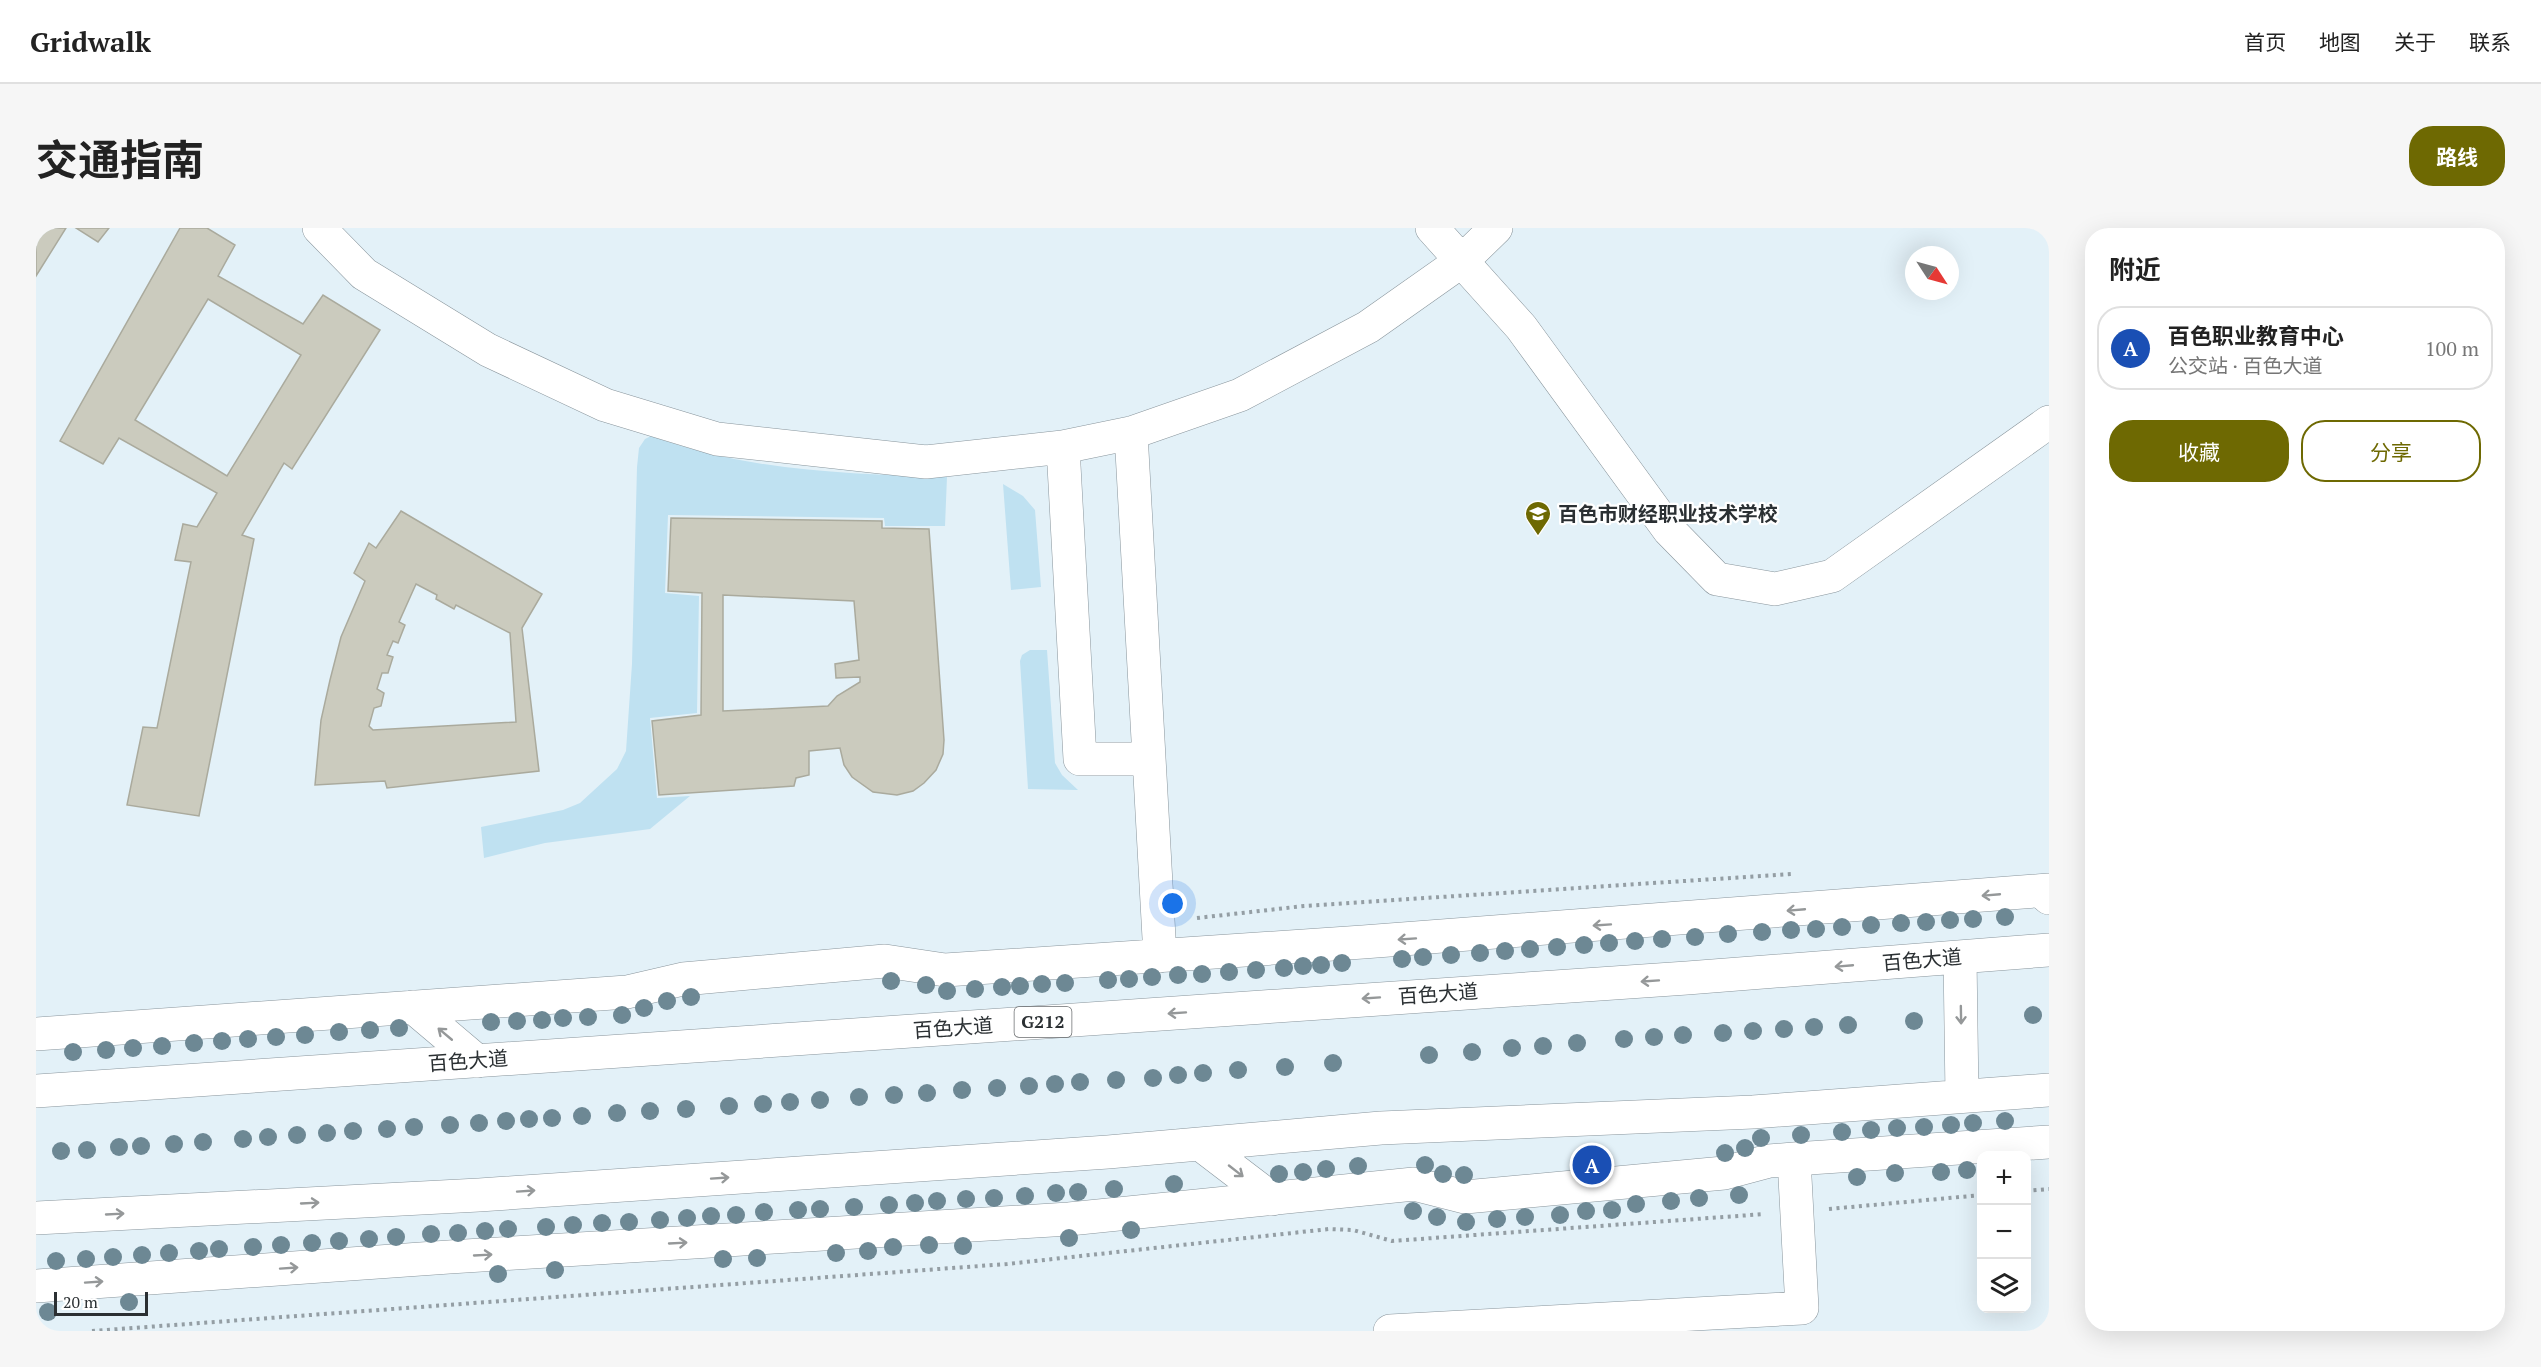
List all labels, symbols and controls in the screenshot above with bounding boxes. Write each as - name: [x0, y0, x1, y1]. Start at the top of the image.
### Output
- text: Gridwalk: [30, 23, 151, 60]
- text: 首页: [2244, 28, 2286, 56]
- text: 地图: [2319, 28, 2361, 56]
- text: 关于: [2394, 28, 2436, 56]
- text: 联系: [2469, 28, 2511, 56]
- button: 路线: [2409, 126, 2505, 186]
- text: 交通指南: [36, 131, 204, 187]
- north arrow: [1905, 246, 1959, 300]
- text: 附近: [2109, 252, 2161, 286]
- text: 百色职业教育中心: [2168, 321, 2344, 350]
- text: A: [2123, 335, 2138, 362]
- text: 100 m: [2425, 335, 2479, 362]
- text: 公交站 · 百色大道: [2168, 352, 2323, 379]
- button: 收藏: [2109, 420, 2289, 482]
- button: 分享: [2301, 420, 2481, 482]
- school or university icon: 百色市财经职业技术学校: [1523, 499, 1553, 537]
- place label: 百色市财经职业技术学校: [1558, 500, 1778, 527]
- your location: [1158, 889, 1187, 918]
- one-way arrow: [1981, 890, 2001, 901]
- one-way arrow: [1787, 905, 1807, 916]
- one-way arrow: [1592, 919, 1612, 930]
- one-way arrow: [1398, 934, 1418, 945]
- street label: 百色大道: [1881, 943, 1963, 976]
- one-way arrow: [1835, 961, 1855, 972]
- one-way arrow: [1640, 975, 1660, 986]
- street label: 百色大道: [1397, 977, 1479, 1010]
- one-way arrow: [1362, 993, 1382, 1004]
- one-way arrow: [1955, 1005, 1967, 1025]
- road number: G212: [1014, 1007, 1072, 1037]
- one-way arrow: [1167, 1008, 1187, 1019]
- street label: 百色大道: [912, 1011, 994, 1044]
- one-way arrow: [438, 1027, 453, 1041]
- street label: 百色大道: [427, 1044, 509, 1077]
- pin: A: [1572, 1142, 1612, 1188]
- map controls: [1977, 1151, 2031, 1313]
- button: +: [1977, 1151, 2031, 1205]
- one-way arrow: [1228, 1165, 1244, 1178]
- one-way arrow: [710, 1172, 730, 1183]
- one-way arrow: [515, 1186, 535, 1197]
- one-way arrow: [300, 1198, 320, 1209]
- button: −: [1977, 1205, 2031, 1259]
- one-way arrow: [105, 1208, 125, 1219]
- one-way arrow: [668, 1237, 688, 1248]
- one-way arrow: [473, 1249, 493, 1260]
- button: layers: [1977, 1259, 2031, 1313]
- one-way arrow: [278, 1262, 298, 1273]
- one-way arrow: [84, 1276, 104, 1287]
- scale bar: [54, 1289, 148, 1316]
- text: 20 m: [63, 1291, 98, 1313]

